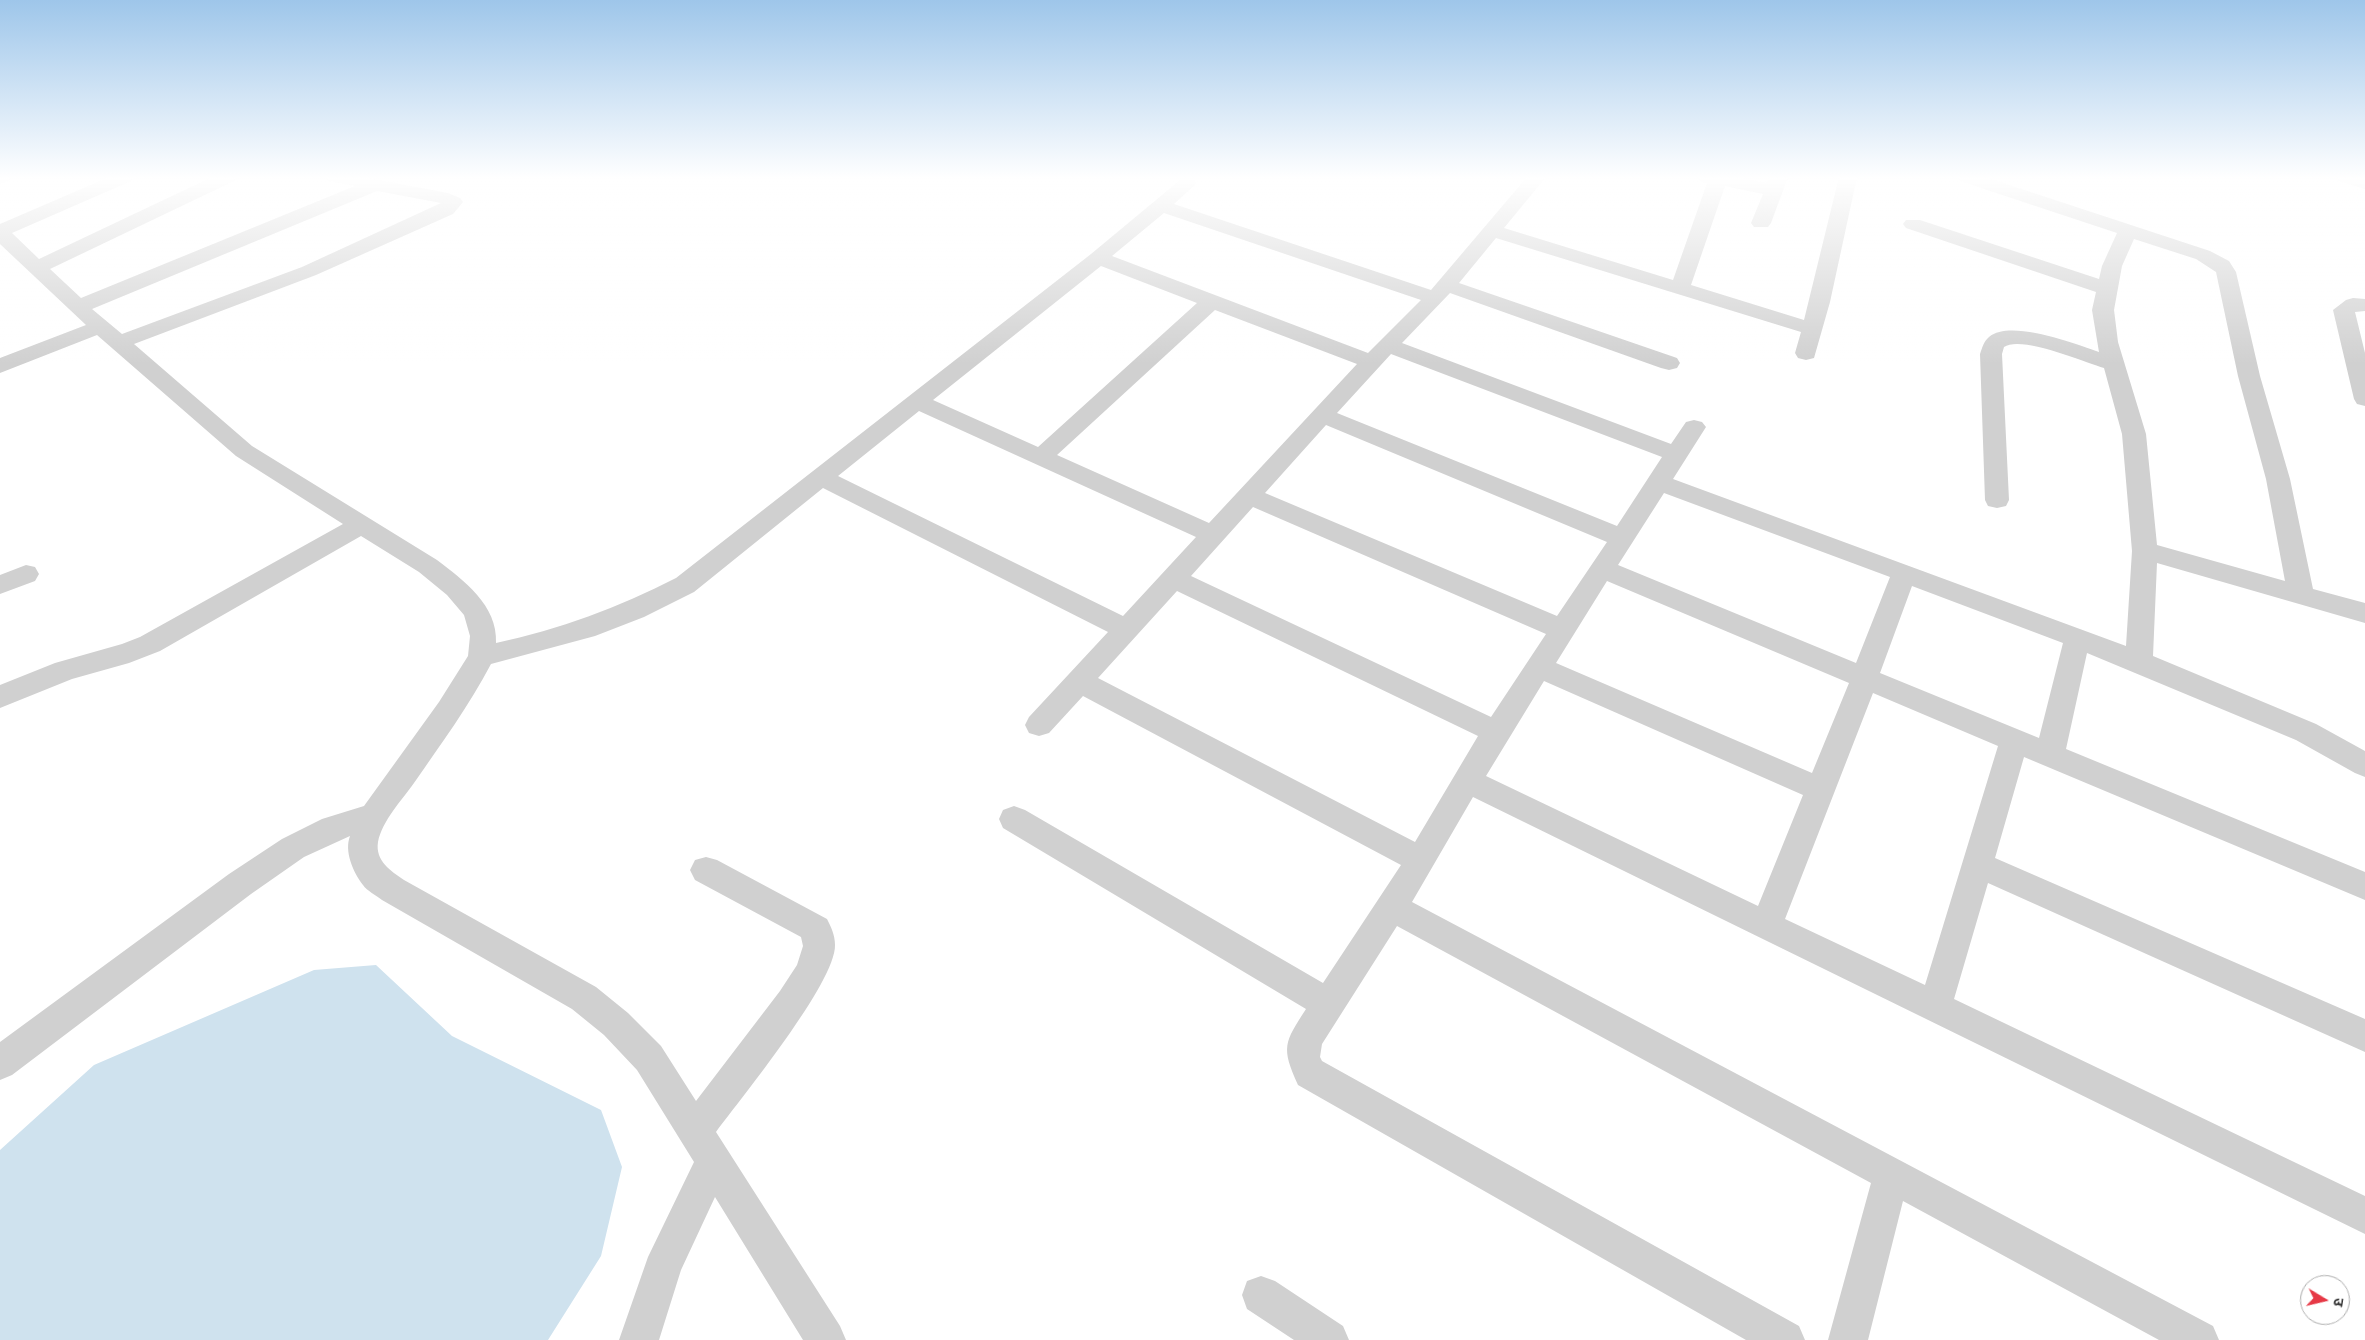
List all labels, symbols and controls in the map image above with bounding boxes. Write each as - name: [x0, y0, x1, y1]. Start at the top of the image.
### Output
- north arrow: [2300, 1275, 2350, 1325]
- text: उ: [2330, 1297, 2348, 1308]

